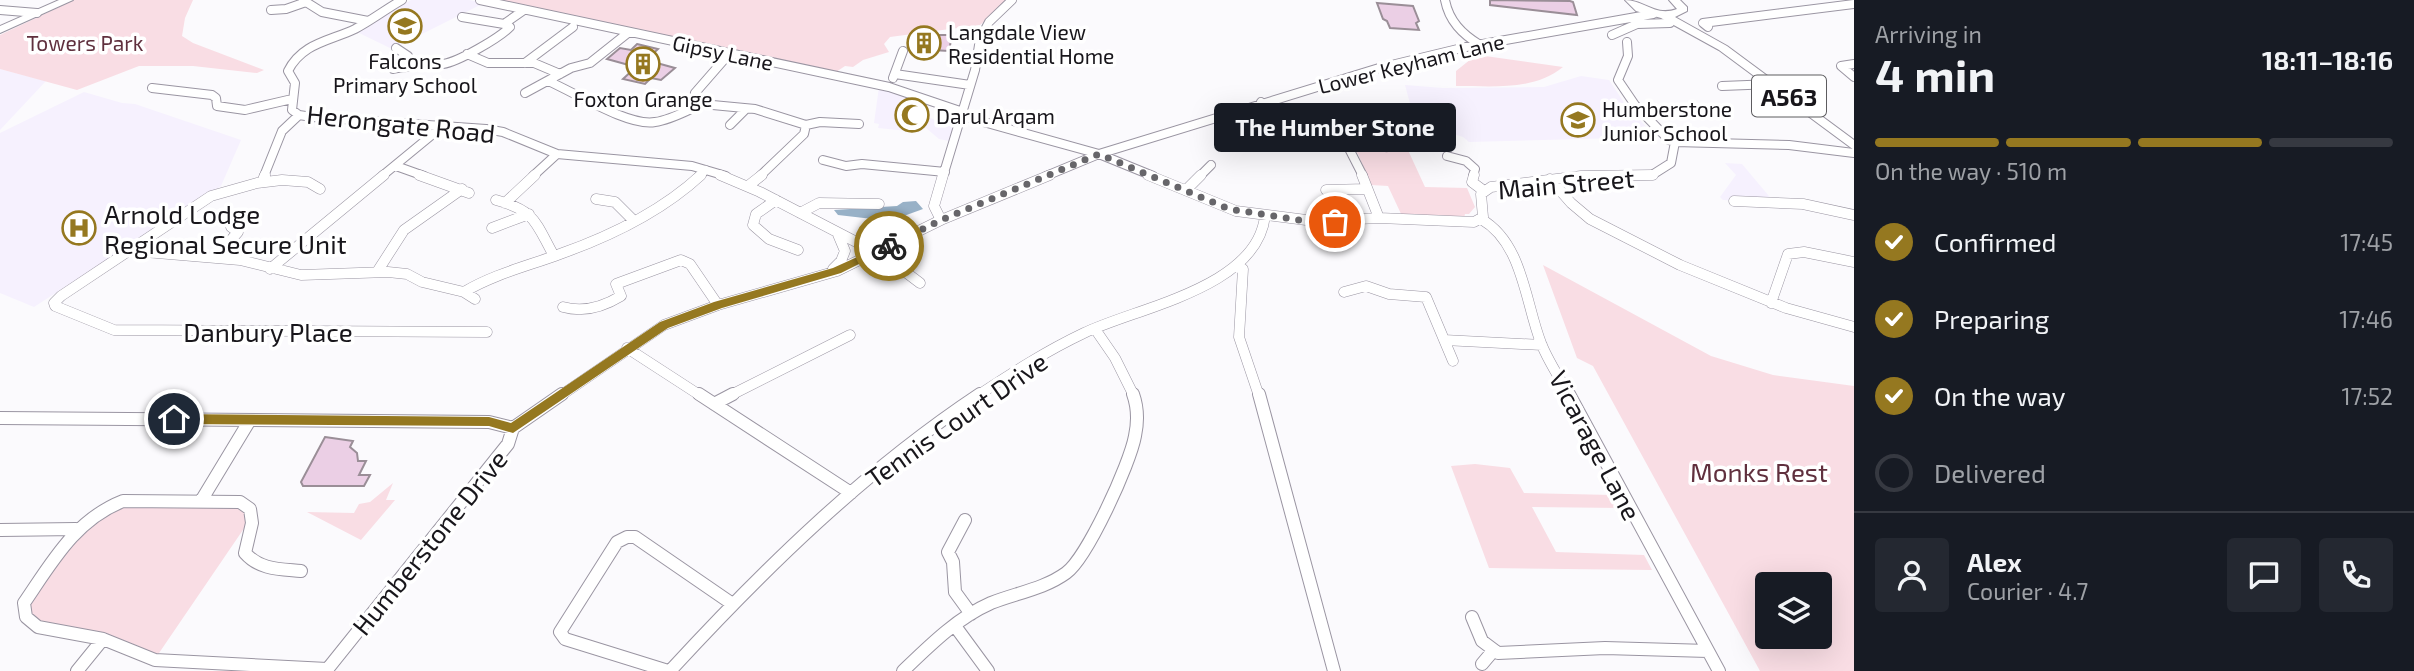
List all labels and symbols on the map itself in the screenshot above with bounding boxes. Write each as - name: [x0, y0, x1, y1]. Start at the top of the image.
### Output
- school or university icon: Falcons Primary School: [386, 7, 424, 45]
- place label: Langdale View Residential Home: [948, 19, 1114, 68]
- building icon: Langdale View Residential Home: [905, 24, 943, 62]
- street label: Lower Keyham Lane: [1315, 28, 1507, 98]
- street label: Gipsy Lane: [670, 29, 776, 75]
- park label: Towers Park: [27, 30, 144, 55]
- building icon: Foxton Grange: [624, 45, 662, 83]
- place label: Falcons Primary School: [333, 48, 478, 97]
- road number: A563: [1752, 76, 1826, 116]
- place label: Foxton Grange: [574, 86, 712, 111]
- mosque icon: Darul Arqam: [893, 96, 931, 134]
- place label: Humberstone Junior School: [1602, 96, 1732, 145]
- street label: Herongate Road: [305, 98, 497, 148]
- school or university icon: Humberstone Junior School: [1559, 101, 1597, 139]
- place label: Darul Arqam: [936, 103, 1055, 128]
- callout: The Humber Stone: [1214, 103, 1456, 152]
- street label: Main Street: [1497, 162, 1636, 204]
- pin: [1305, 192, 1365, 252]
- place label: Arnold Lodge Regional Secure Unit: [104, 198, 347, 259]
- hospital icon: Arnold Lodge Regional Secure Unit: [60, 209, 98, 247]
- courier: [854, 211, 924, 281]
- street label: Danbury Place: [183, 316, 353, 347]
- street label: Tennis Court Drive: [859, 345, 1053, 493]
- street label: Vicarage Lane: [1544, 365, 1648, 525]
- pin: [144, 389, 204, 449]
- street label: Humberstone Drive: [345, 443, 513, 641]
- park label: Monks Rest: [1690, 456, 1828, 487]

